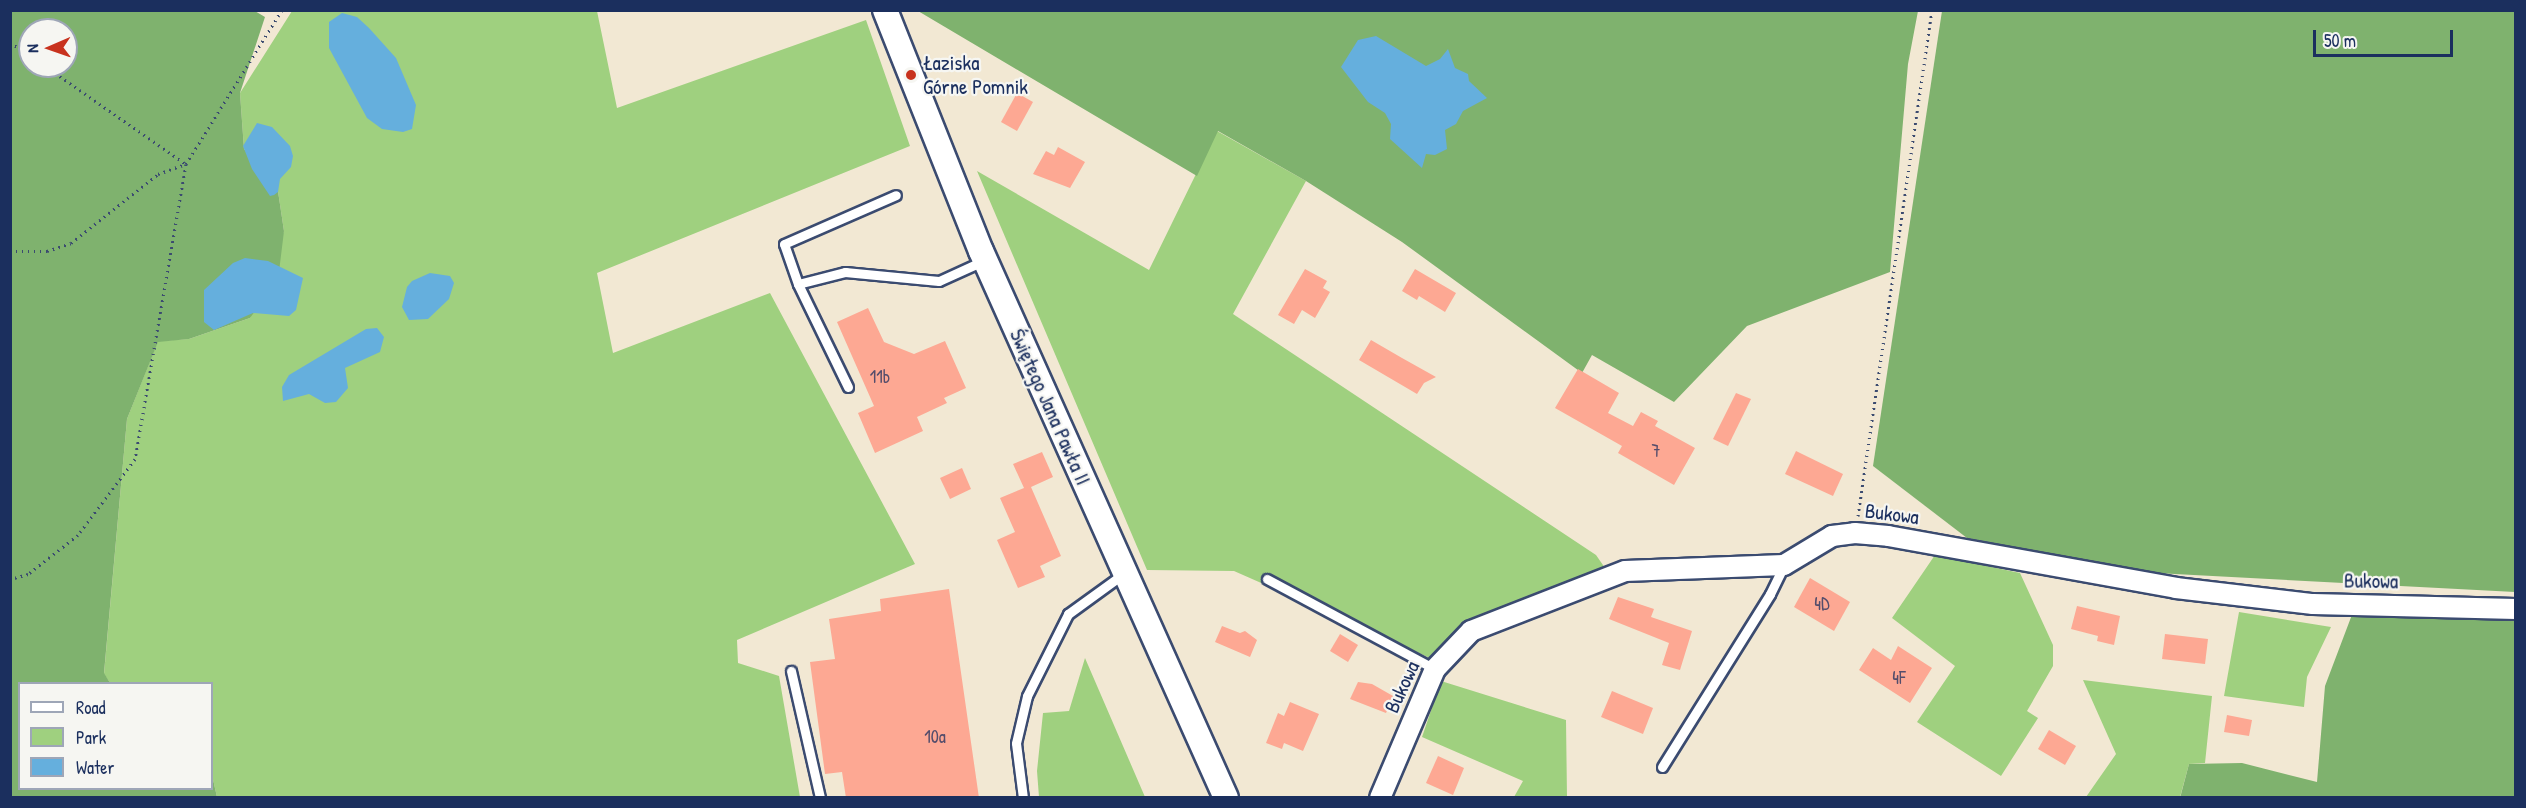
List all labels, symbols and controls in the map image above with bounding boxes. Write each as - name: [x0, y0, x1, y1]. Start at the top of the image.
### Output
- north arrow: [18, 18, 78, 78]
- scale bar: [2316, 18, 2456, 56]
- text: 50 m: [2324, 28, 2356, 53]
- text: N: [21, 44, 43, 53]
- place label: Łaziska Górne Pomnik: [923, 50, 1028, 100]
- marker: Łaziska Górne Pomnik: [904, 68, 918, 82]
- street label: Świętego Jana Pawła II: [1004, 325, 1096, 489]
- house number: 11b: [870, 366, 890, 388]
- house number: 7: [1652, 440, 1660, 462]
- street label: Bukowa: [1864, 498, 1920, 530]
- street label: Bukowa: [2344, 568, 2398, 594]
- house number: 4D: [1814, 593, 1830, 615]
- street label: Bukowa: [1379, 657, 1425, 717]
- house number: 4F: [1892, 667, 1906, 689]
- legend: [18, 682, 213, 790]
- text: Road: [76, 695, 106, 720]
- text: Park: [76, 725, 106, 750]
- house number: 10a: [924, 726, 946, 748]
- text: Water: [76, 755, 114, 780]

